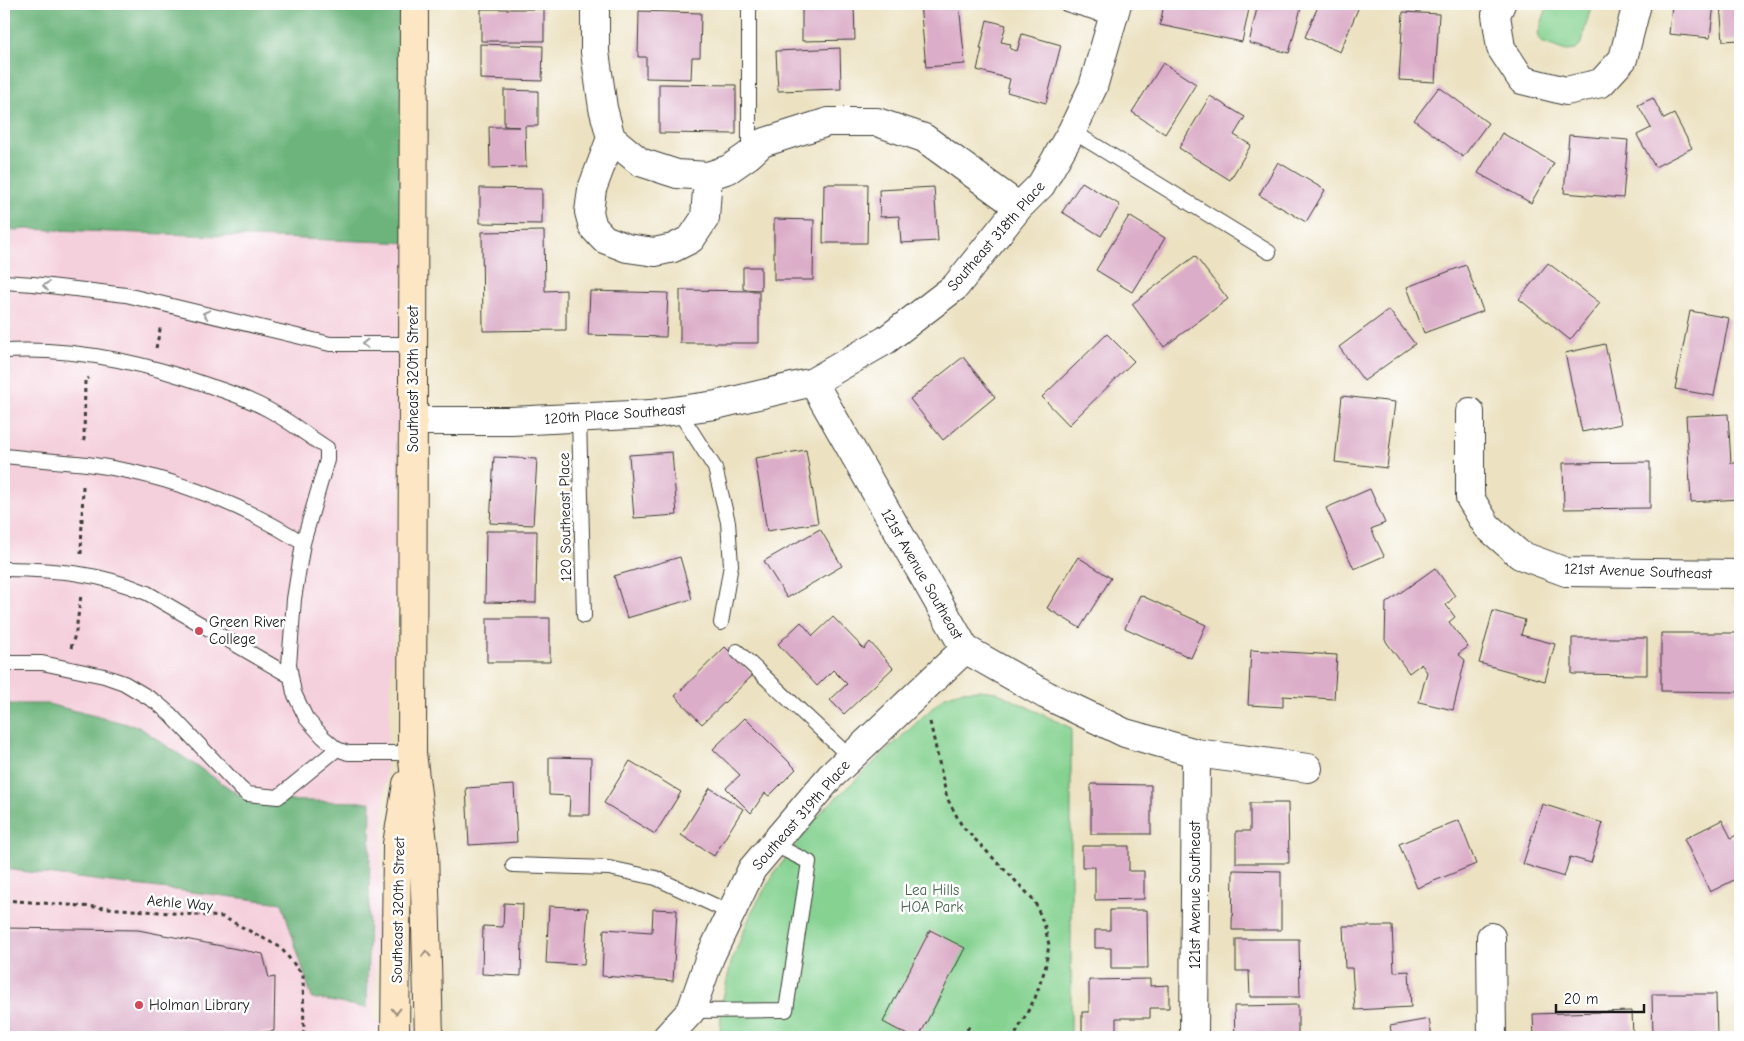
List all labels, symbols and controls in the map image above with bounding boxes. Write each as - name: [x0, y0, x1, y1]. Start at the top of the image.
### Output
- street label: Southeast 318th Place: [943, 177, 1049, 295]
- one-way arrow: [42, 281, 50, 291]
- street label: Southeast 320th Street: [404, 305, 422, 452]
- one-way arrow: [201, 309, 210, 320]
- one-way arrow: [360, 339, 368, 349]
- street label: 120th Place Southeast: [544, 400, 687, 428]
- street label: 120 Southeast Place: [555, 452, 575, 582]
- street label: 121st Avenue Southeast: [877, 505, 967, 643]
- street label: 121st Avenue Southeast: [1564, 559, 1713, 583]
- place label: Green River College: [209, 613, 286, 648]
- marker: Green River College: [193, 625, 205, 637]
- street label: Southeast 319th Place: [748, 756, 854, 874]
- street label: 121st Avenue Southeast: [1186, 820, 1204, 969]
- street label: Southeast 320th Street: [388, 836, 408, 983]
- park label: Lea Hills HOA Park: [901, 881, 964, 916]
- street label: Aehle Way: [146, 891, 214, 915]
- one-way arrow: [421, 949, 432, 957]
- scale bar: [1556, 981, 1644, 1013]
- text: 20 m: [1564, 990, 1598, 1008]
- place label: Holman Library: [149, 996, 250, 1014]
- marker: Holman Library: [133, 999, 145, 1011]
- one-way arrow: [390, 1007, 401, 1015]

